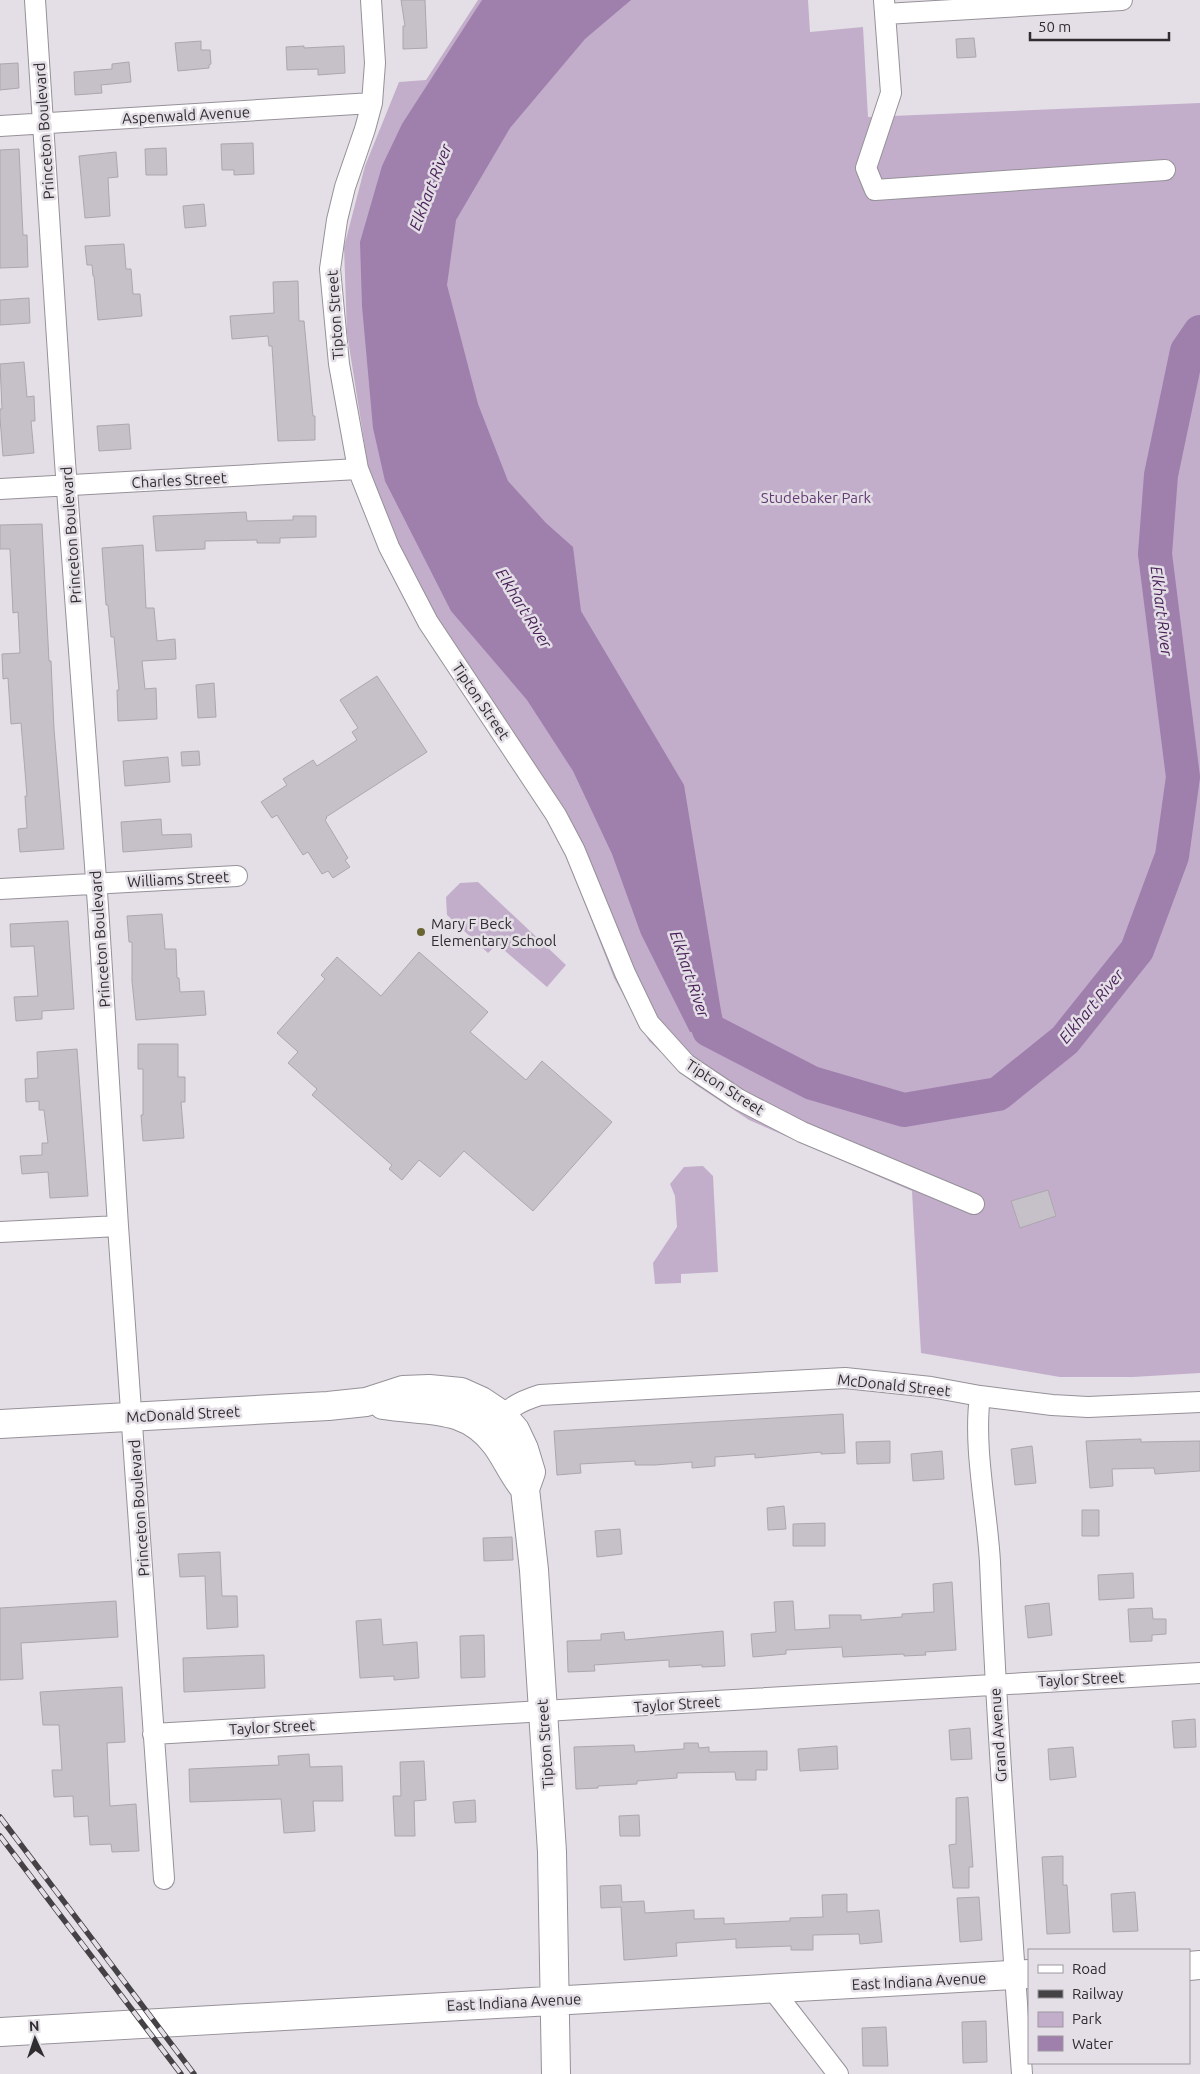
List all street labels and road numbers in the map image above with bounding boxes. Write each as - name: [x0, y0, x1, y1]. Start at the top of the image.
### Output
- street label: Princeton Boulevard: [31, 62, 57, 200]
- street label: Aspenwald Avenue: [122, 103, 250, 127]
- street label: Tipton Street: [323, 270, 347, 360]
- street label: Princeton Boulevard: [58, 466, 84, 604]
- street label: Charles Street: [131, 469, 227, 491]
- street label: Tipton Street: [449, 659, 513, 743]
- street label: Williams Street: [127, 868, 229, 890]
- street label: Princeton Boulevard: [87, 870, 113, 1008]
- street label: Tipton Street: [683, 1055, 767, 1119]
- street label: McDonald Street: [837, 1371, 952, 1399]
- street label: McDonald Street: [126, 1403, 240, 1425]
- street label: Princeton Boulevard: [126, 1439, 152, 1577]
- street label: Taylor Street: [1037, 1668, 1125, 1690]
- street label: Grand Avenue: [986, 1687, 1010, 1783]
- street label: Taylor Street: [633, 1693, 721, 1715]
- street label: Tipton Street: [533, 1699, 557, 1789]
- street label: Taylor Street: [228, 1716, 316, 1738]
- street label: East Indiana Avenue: [851, 1969, 987, 1993]
- street label: East Indiana Avenue: [446, 1990, 582, 2014]

